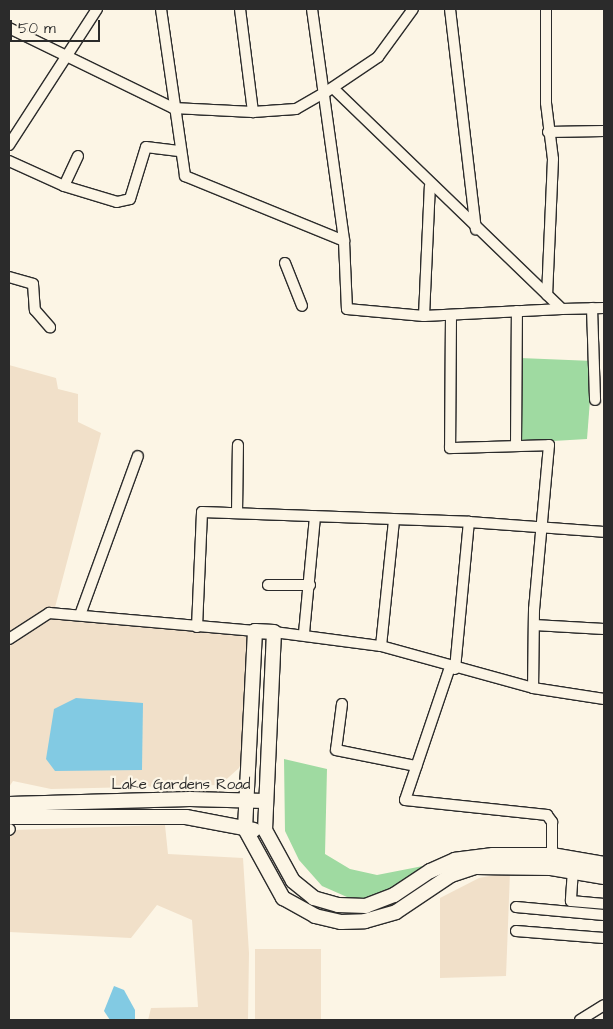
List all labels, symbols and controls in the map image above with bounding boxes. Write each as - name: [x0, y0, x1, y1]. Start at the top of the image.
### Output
- scale bar: [12, 10, 102, 42]
- text: 50 m: [18, 18, 56, 39]
- street label: Lake Gardens Road: [112, 776, 250, 794]

